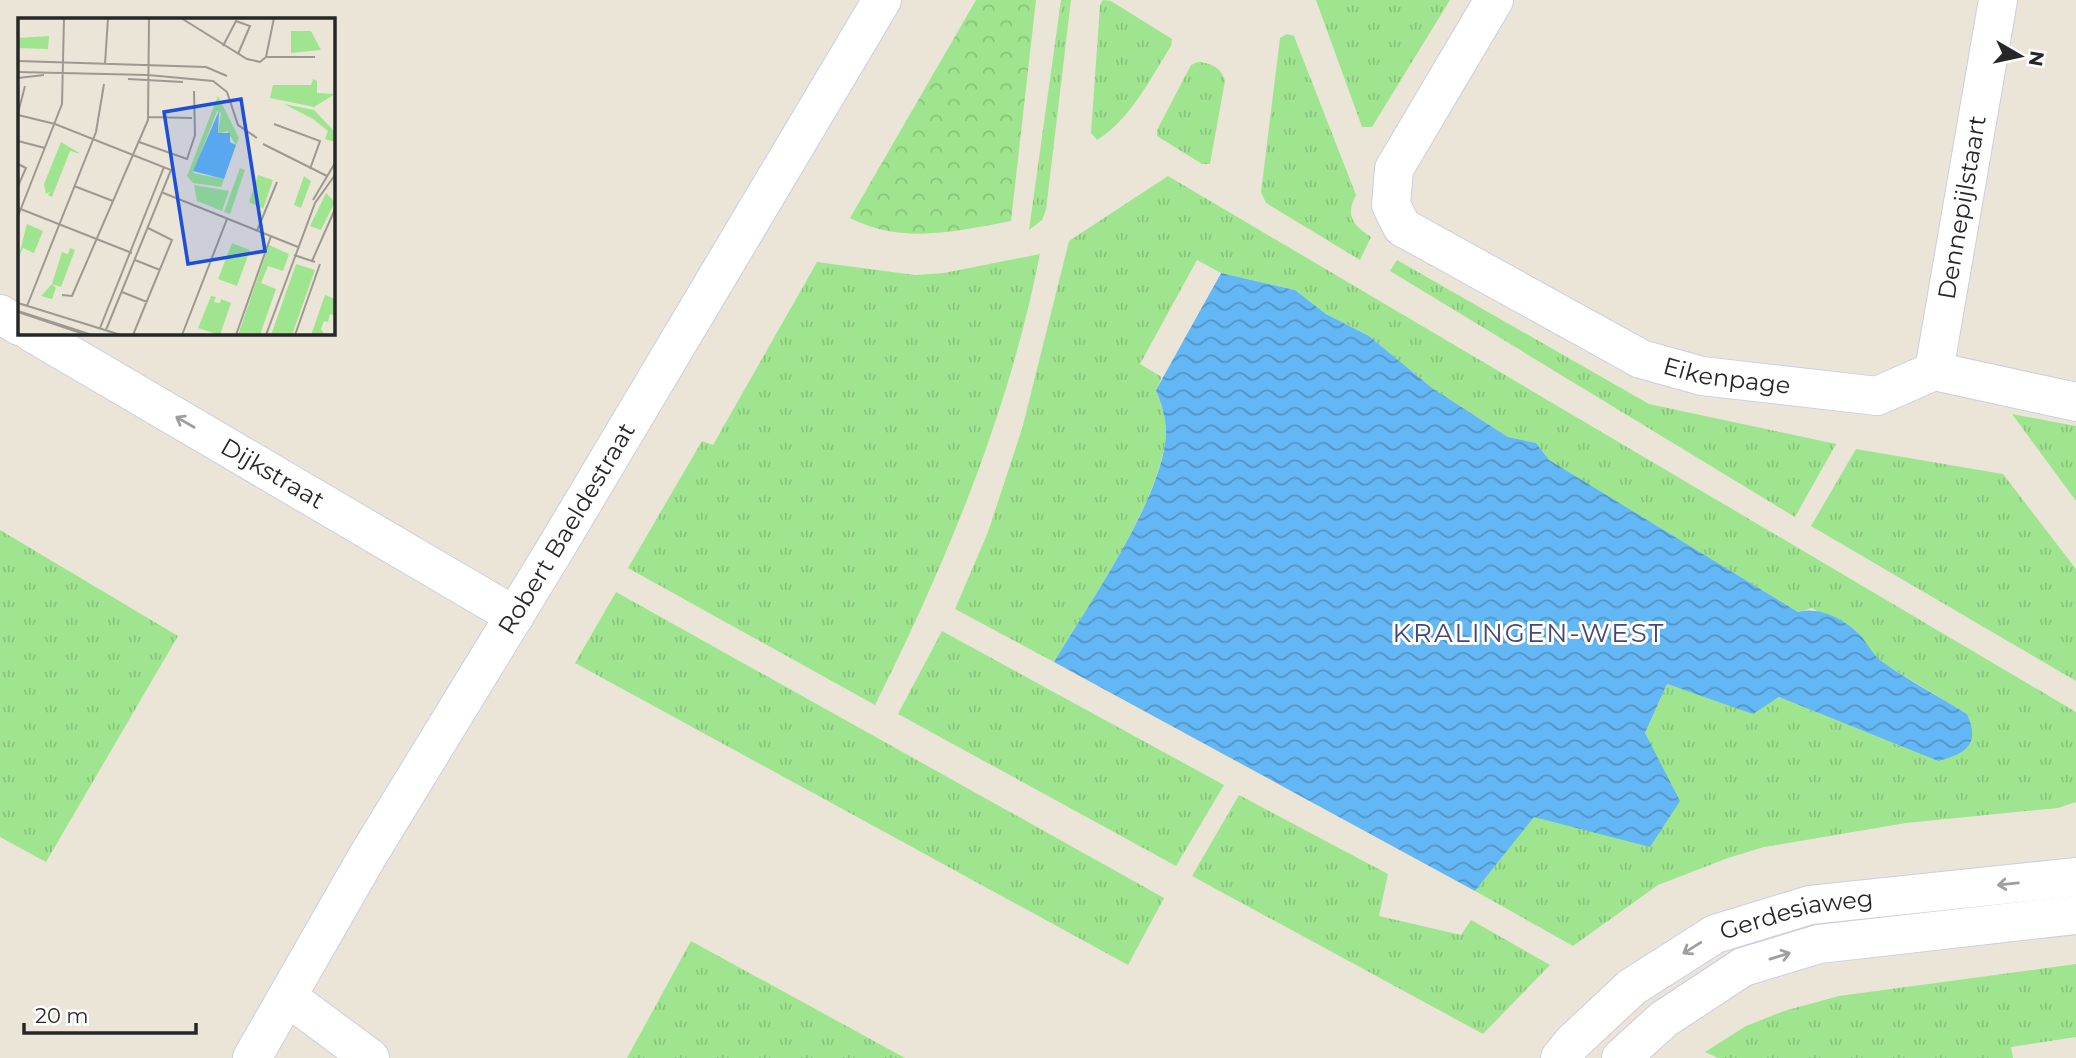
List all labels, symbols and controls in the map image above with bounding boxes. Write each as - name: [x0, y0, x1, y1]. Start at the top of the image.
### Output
- inset map: [18, 18, 334, 334]
- north arrow: [1985, 21, 2055, 91]
- text: N: [2024, 49, 2049, 68]
- street label: Dennepijlstaart: [1932, 113, 1992, 302]
- street label: Eikenpage: [1660, 351, 1792, 400]
- one-way arrow: [175, 415, 195, 429]
- street label: Robert Baeldestraat: [492, 417, 641, 639]
- street label: Dijkstraat: [216, 432, 330, 515]
- district label: KRALINGEN-WEST: [1393, 617, 1665, 649]
- one-way arrow: [1997, 878, 2020, 891]
- street label: Gerdesiaweg: [1716, 883, 1875, 946]
- one-way arrow: [1683, 942, 1703, 956]
- one-way arrow: [1768, 949, 1790, 962]
- scale bar: [24, 992, 196, 1036]
- text: 20 m: [35, 1003, 89, 1028]

